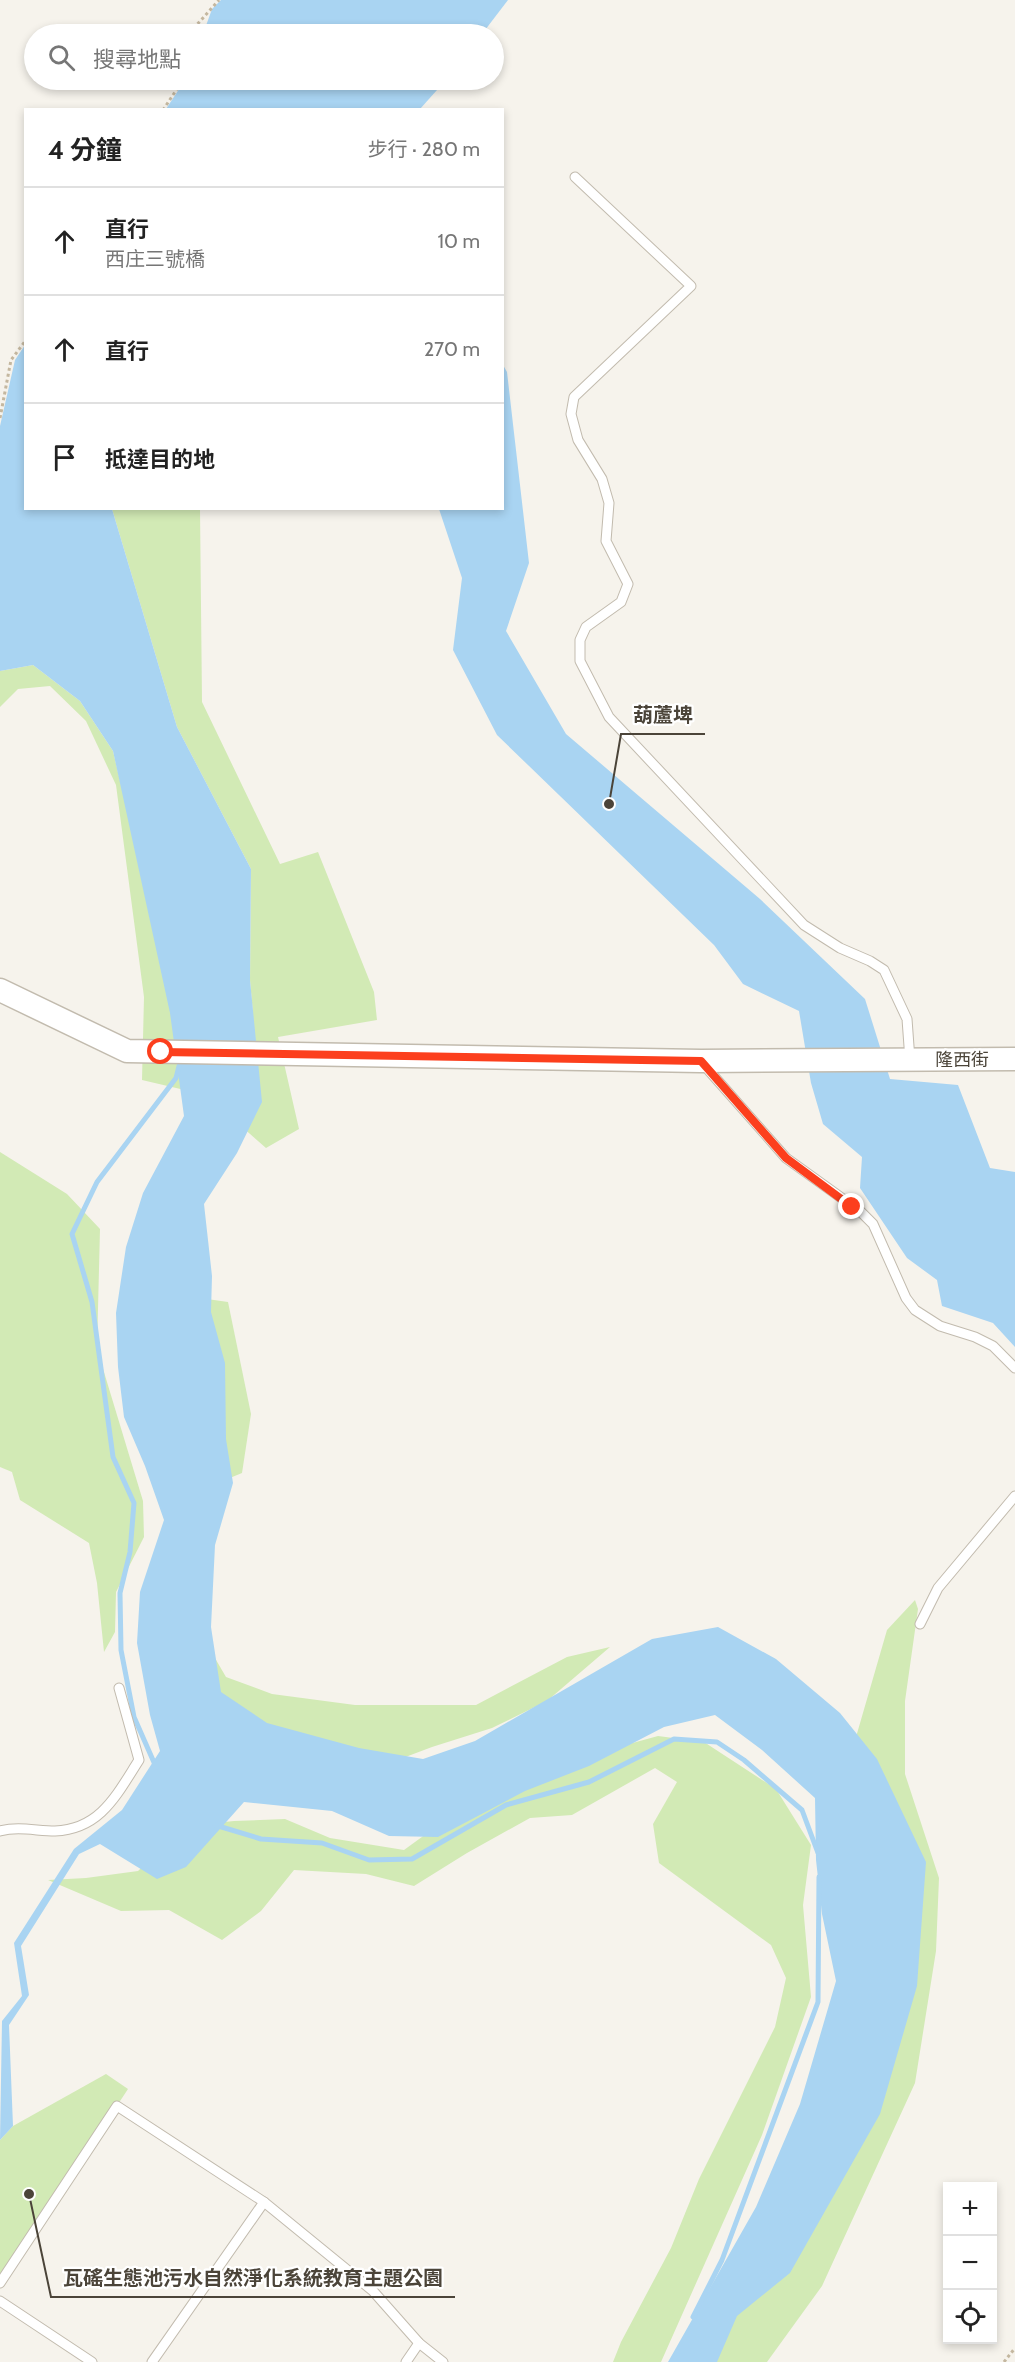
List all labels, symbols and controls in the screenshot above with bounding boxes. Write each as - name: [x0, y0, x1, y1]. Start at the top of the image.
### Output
- search box: [24, 24, 504, 90]
- icon: search: [45, 41, 78, 74]
- text: 搜尋地點: [93, 46, 181, 73]
- text: 4 分鐘: [48, 134, 122, 166]
- text: 步行 · 280 m: [368, 137, 480, 161]
- text: 直行: [105, 216, 149, 243]
- icon: ahead: [48, 225, 81, 258]
- text: 10 m: [437, 229, 480, 253]
- text: 西庄三號橋: [105, 247, 205, 271]
- icon: ahead: [48, 333, 81, 366]
- text: 270 m: [424, 337, 480, 361]
- text: 直行: [105, 338, 149, 365]
- icon: arrive: [48, 441, 81, 474]
- text: 抵達目的地: [105, 446, 215, 473]
- callout: 葫蘆埤: [621, 696, 705, 734]
- text: 葫蘆埤: [633, 703, 693, 727]
- route start: [147, 1038, 173, 1064]
- street label: 隆西街: [935, 1049, 989, 1071]
- route end: [838, 1193, 864, 1219]
- map controls: [943, 2182, 997, 2344]
- button: +: [943, 2182, 997, 2236]
- button: −: [943, 2236, 997, 2290]
- callout: 瓦磘生態池污水自然淨化系統教育主題公園: [51, 2259, 455, 2297]
- text: 瓦磘生態池污水自然淨化系統教育主題公園: [63, 2266, 443, 2290]
- button: locate: [943, 2290, 997, 2344]

